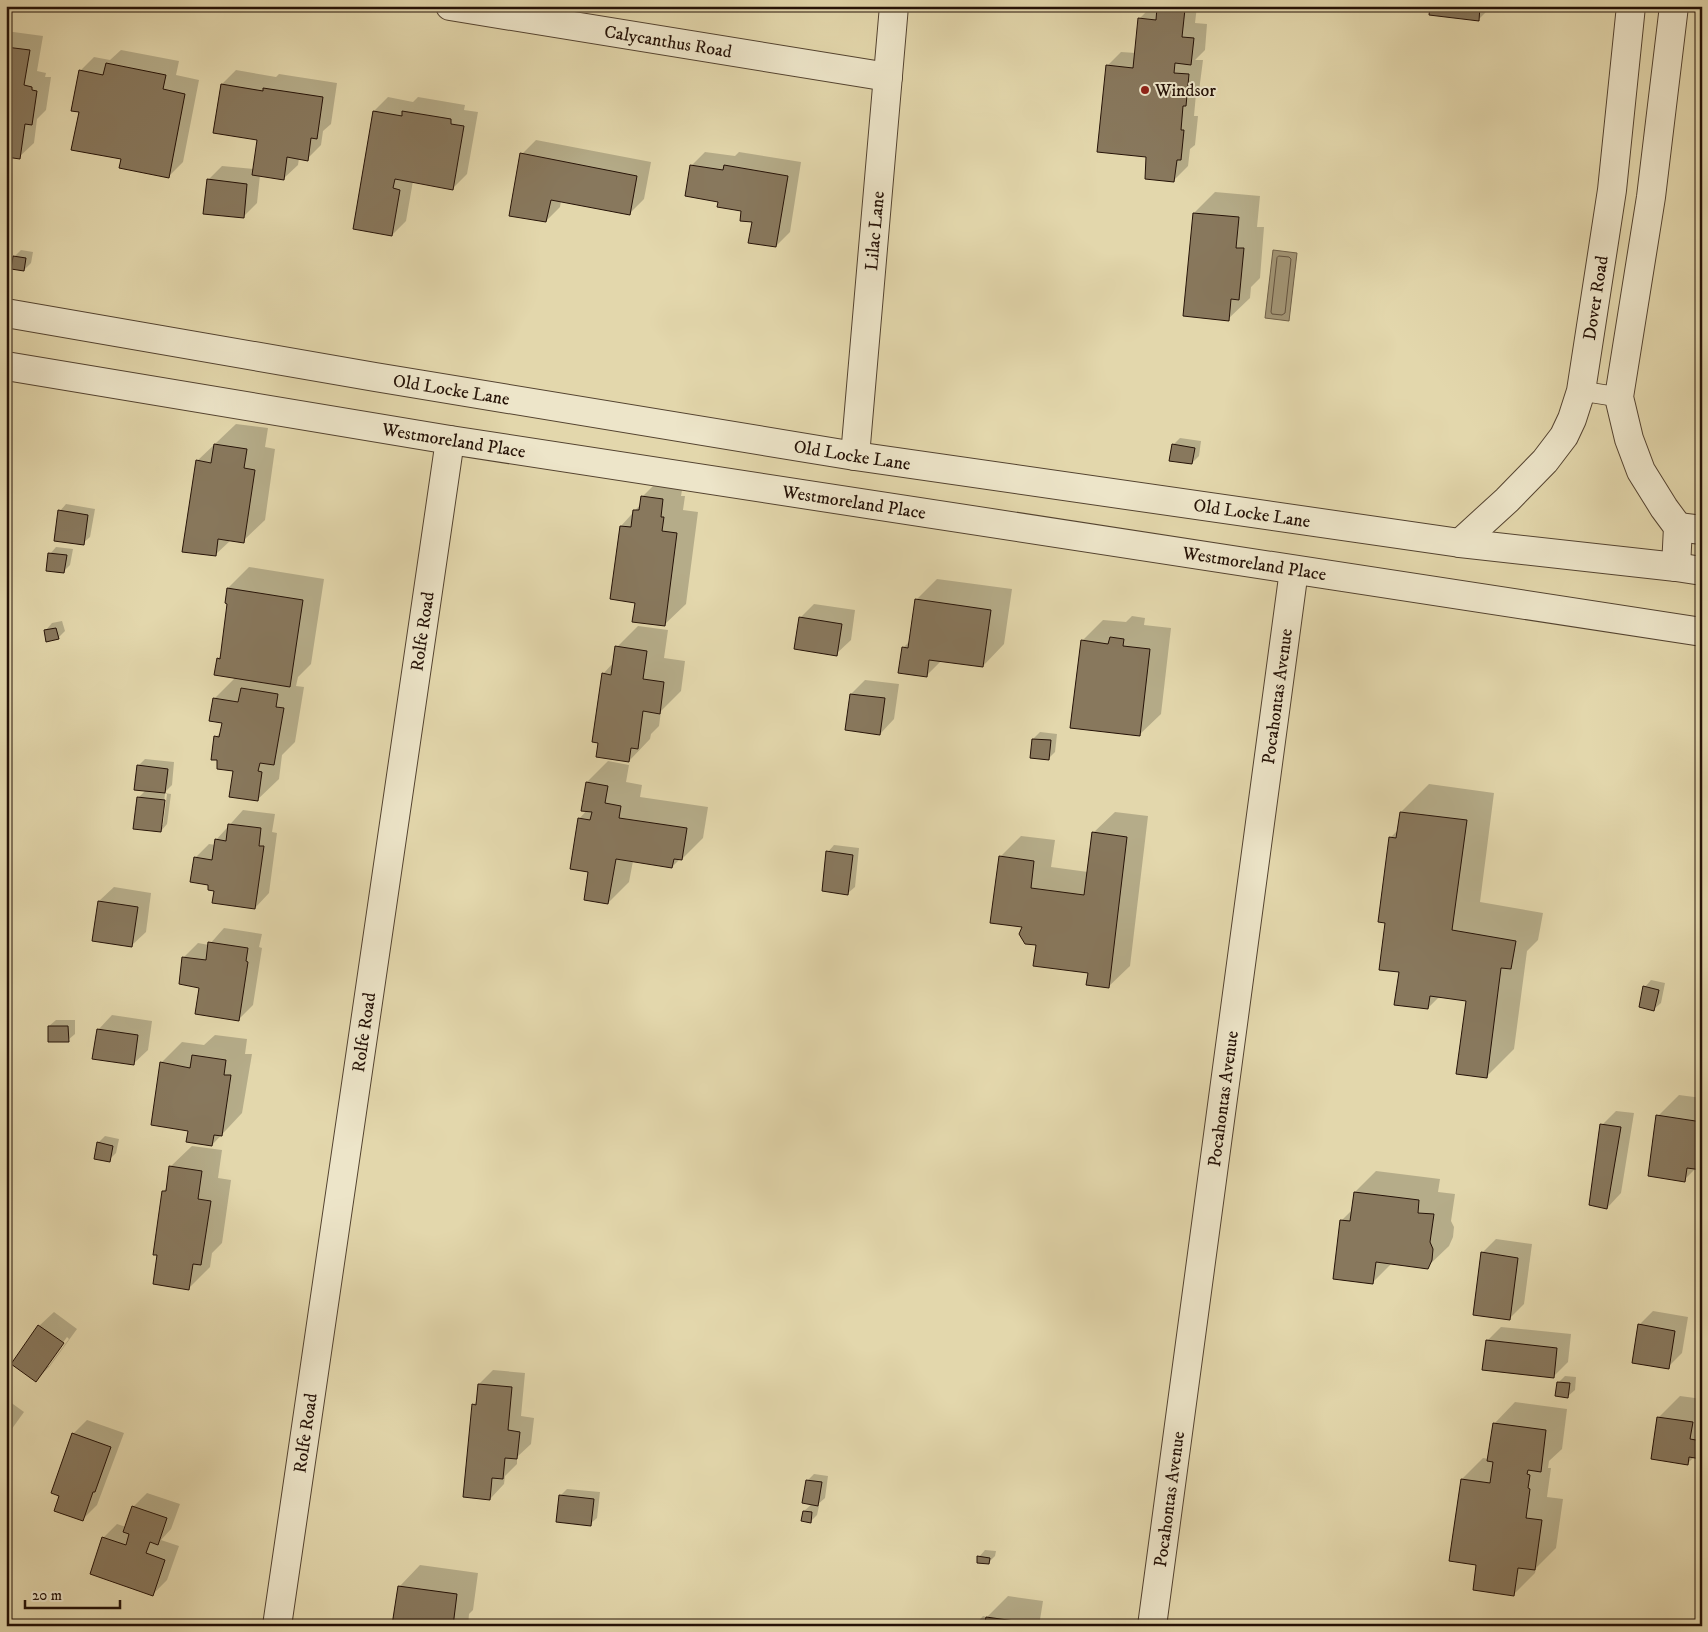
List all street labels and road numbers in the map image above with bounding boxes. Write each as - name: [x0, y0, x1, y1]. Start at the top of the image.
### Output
- street label: Calycanthus Road: [603, 21, 733, 64]
- street label: Lilac Lane: [861, 190, 890, 272]
- street label: Dover Road: [1579, 254, 1614, 342]
- street label: Old Locke Lane: [391, 370, 511, 411]
- street label: Westmoreland Place: [379, 419, 527, 463]
- street label: Old Locke Lane: [792, 436, 912, 476]
- street label: Westmoreland Place: [780, 481, 927, 525]
- street label: Old Locke Lane: [1192, 495, 1312, 533]
- street label: Westmoreland Place: [1180, 542, 1328, 586]
- street label: Rolfe Road: [406, 590, 440, 673]
- street label: Pocahontas Avenue: [1258, 627, 1298, 766]
- street label: Rolfe Road: [348, 991, 381, 1074]
- street label: Pocahontas Avenue: [1204, 1030, 1244, 1168]
- street label: Rolfe Road: [289, 1392, 323, 1475]
- street label: Pocahontas Avenue: [1150, 1430, 1190, 1569]

